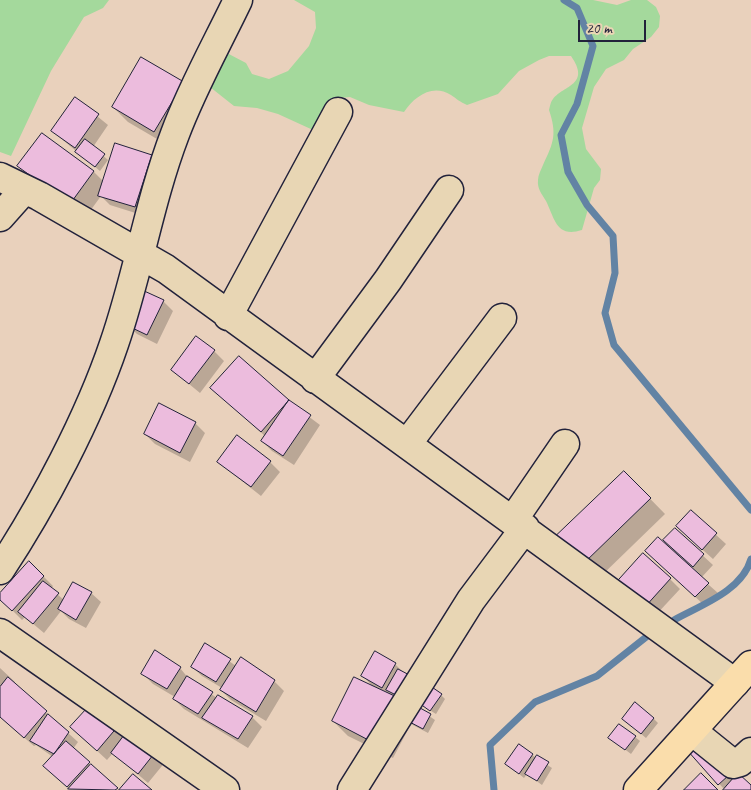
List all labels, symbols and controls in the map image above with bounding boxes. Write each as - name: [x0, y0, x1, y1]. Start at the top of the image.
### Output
- scale bar: [581, 10, 648, 42]
- text: 20 m: [586, 19, 612, 38]

